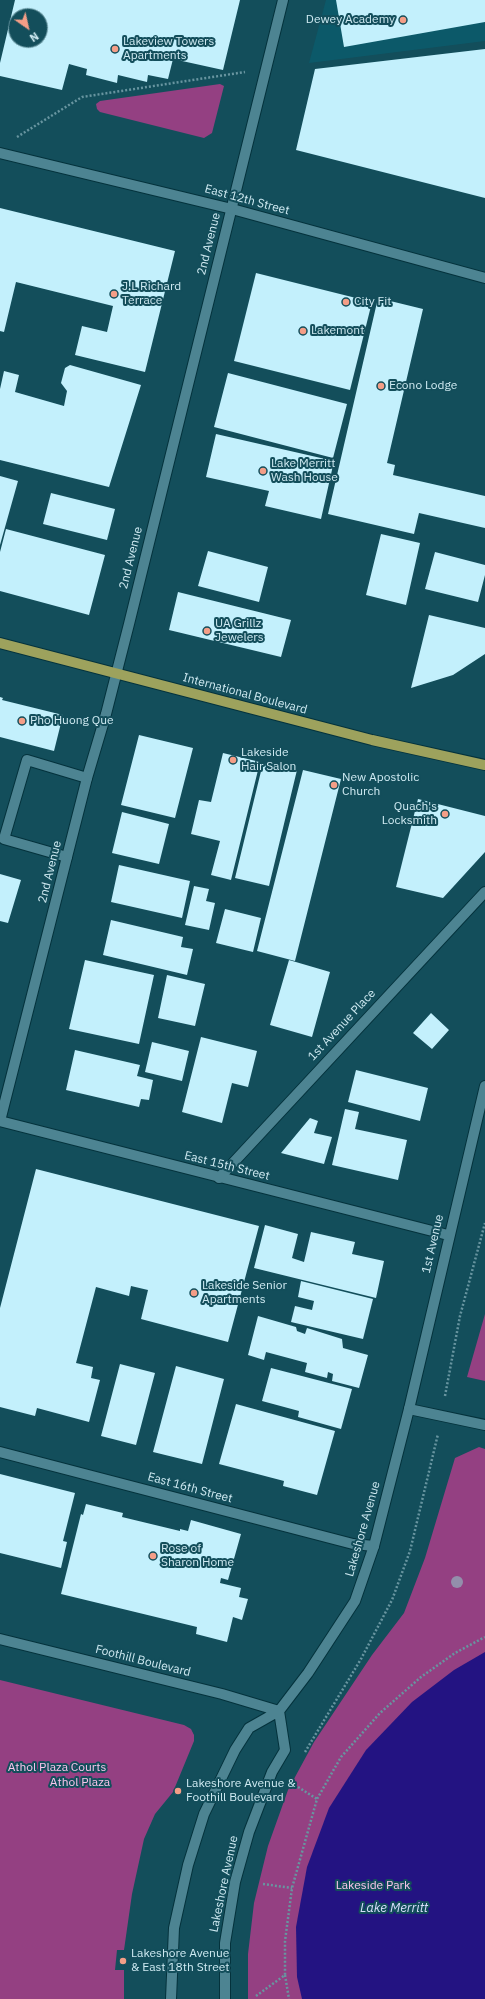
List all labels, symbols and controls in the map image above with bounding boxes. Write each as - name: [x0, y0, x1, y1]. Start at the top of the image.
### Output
- north arrow: [8, 8, 48, 48]
- place label: Dewey Academy: [306, 13, 395, 27]
- marker: Dewey Academy: [398, 15, 408, 25]
- text: N: [27, 29, 41, 45]
- place label: Lakeview Towers Apartments: [123, 35, 214, 63]
- marker: Lakeview Towers Apartments: [110, 44, 120, 54]
- street label: East 12th Street: [203, 182, 291, 218]
- street label: 2nd Avenue: [194, 211, 224, 277]
- place label: J.L Richard Terrace: [122, 280, 181, 308]
- marker: J.L Richard Terrace: [109, 289, 119, 299]
- place label: City Fit: [354, 295, 391, 309]
- marker: City Fit: [341, 297, 351, 307]
- place label: Lakemont: [311, 324, 364, 338]
- marker: Lakemont: [298, 326, 308, 336]
- place label: Econo Lodge: [389, 379, 457, 393]
- marker: Econo Lodge: [376, 381, 386, 391]
- place label: Lake Merritt Wash House: [271, 457, 338, 485]
- marker: Lake Merritt Wash House: [258, 466, 268, 476]
- street label: 2nd Avenue: [116, 525, 146, 591]
- place label: UA Grillz Jewelers: [215, 617, 263, 645]
- marker: UA Grillz Jewelers: [202, 626, 212, 636]
- street label: International Boulevard: [181, 670, 309, 718]
- place label: Pho Huong Que: [30, 714, 114, 728]
- marker: Pho Huong Que: [17, 716, 27, 726]
- place label: Lakeside Hair Salon: [241, 746, 296, 774]
- marker: Lakeside Hair Salon: [228, 755, 238, 765]
- place label: New Apostolic Church: [342, 771, 419, 799]
- marker: New Apostolic Church: [329, 780, 339, 790]
- place label: Quach's Locksmith: [382, 800, 437, 828]
- marker: Quach's Locksmith: [440, 809, 450, 819]
- street label: 2nd Avenue: [35, 839, 65, 905]
- street label: 1st Avenue Place: [305, 986, 379, 1064]
- street label: East 15th Street: [183, 1148, 271, 1184]
- street label: 1st Avenue: [419, 1213, 447, 1275]
- place label: Lakeside Senior Apartments: [202, 1279, 287, 1307]
- marker: Lakeside Senior Apartments: [189, 1288, 199, 1298]
- street label: East 16th Street: [146, 1470, 234, 1506]
- street label: Lakeshore Avenue: [343, 1480, 383, 1578]
- place label: Rose of Sharon Home: [161, 1542, 234, 1570]
- marker: Rose of Sharon Home: [148, 1551, 158, 1561]
- street label: Foothill Boulevard: [94, 1642, 192, 1680]
- park label: Athol Plaza Courts: [8, 1761, 106, 1775]
- park label: Athol Plaza: [50, 1776, 110, 1790]
- place label: Lakeshore Avenue & Foothill Boulevard: [186, 1777, 295, 1805]
- marker: Lakeshore Avenue & Foothill Boulevard: [173, 1786, 183, 1796]
- street label: Lakeshore Avenue: [207, 1834, 241, 1934]
- park label: Lakeside Park: [336, 1879, 410, 1893]
- water label: Lake Merritt: [360, 1900, 428, 1916]
- place label: Lakeshore Avenue & East 18th Street: [131, 1947, 230, 1975]
- marker: Lakeshore Avenue & East 18th Street: [118, 1956, 128, 1966]

